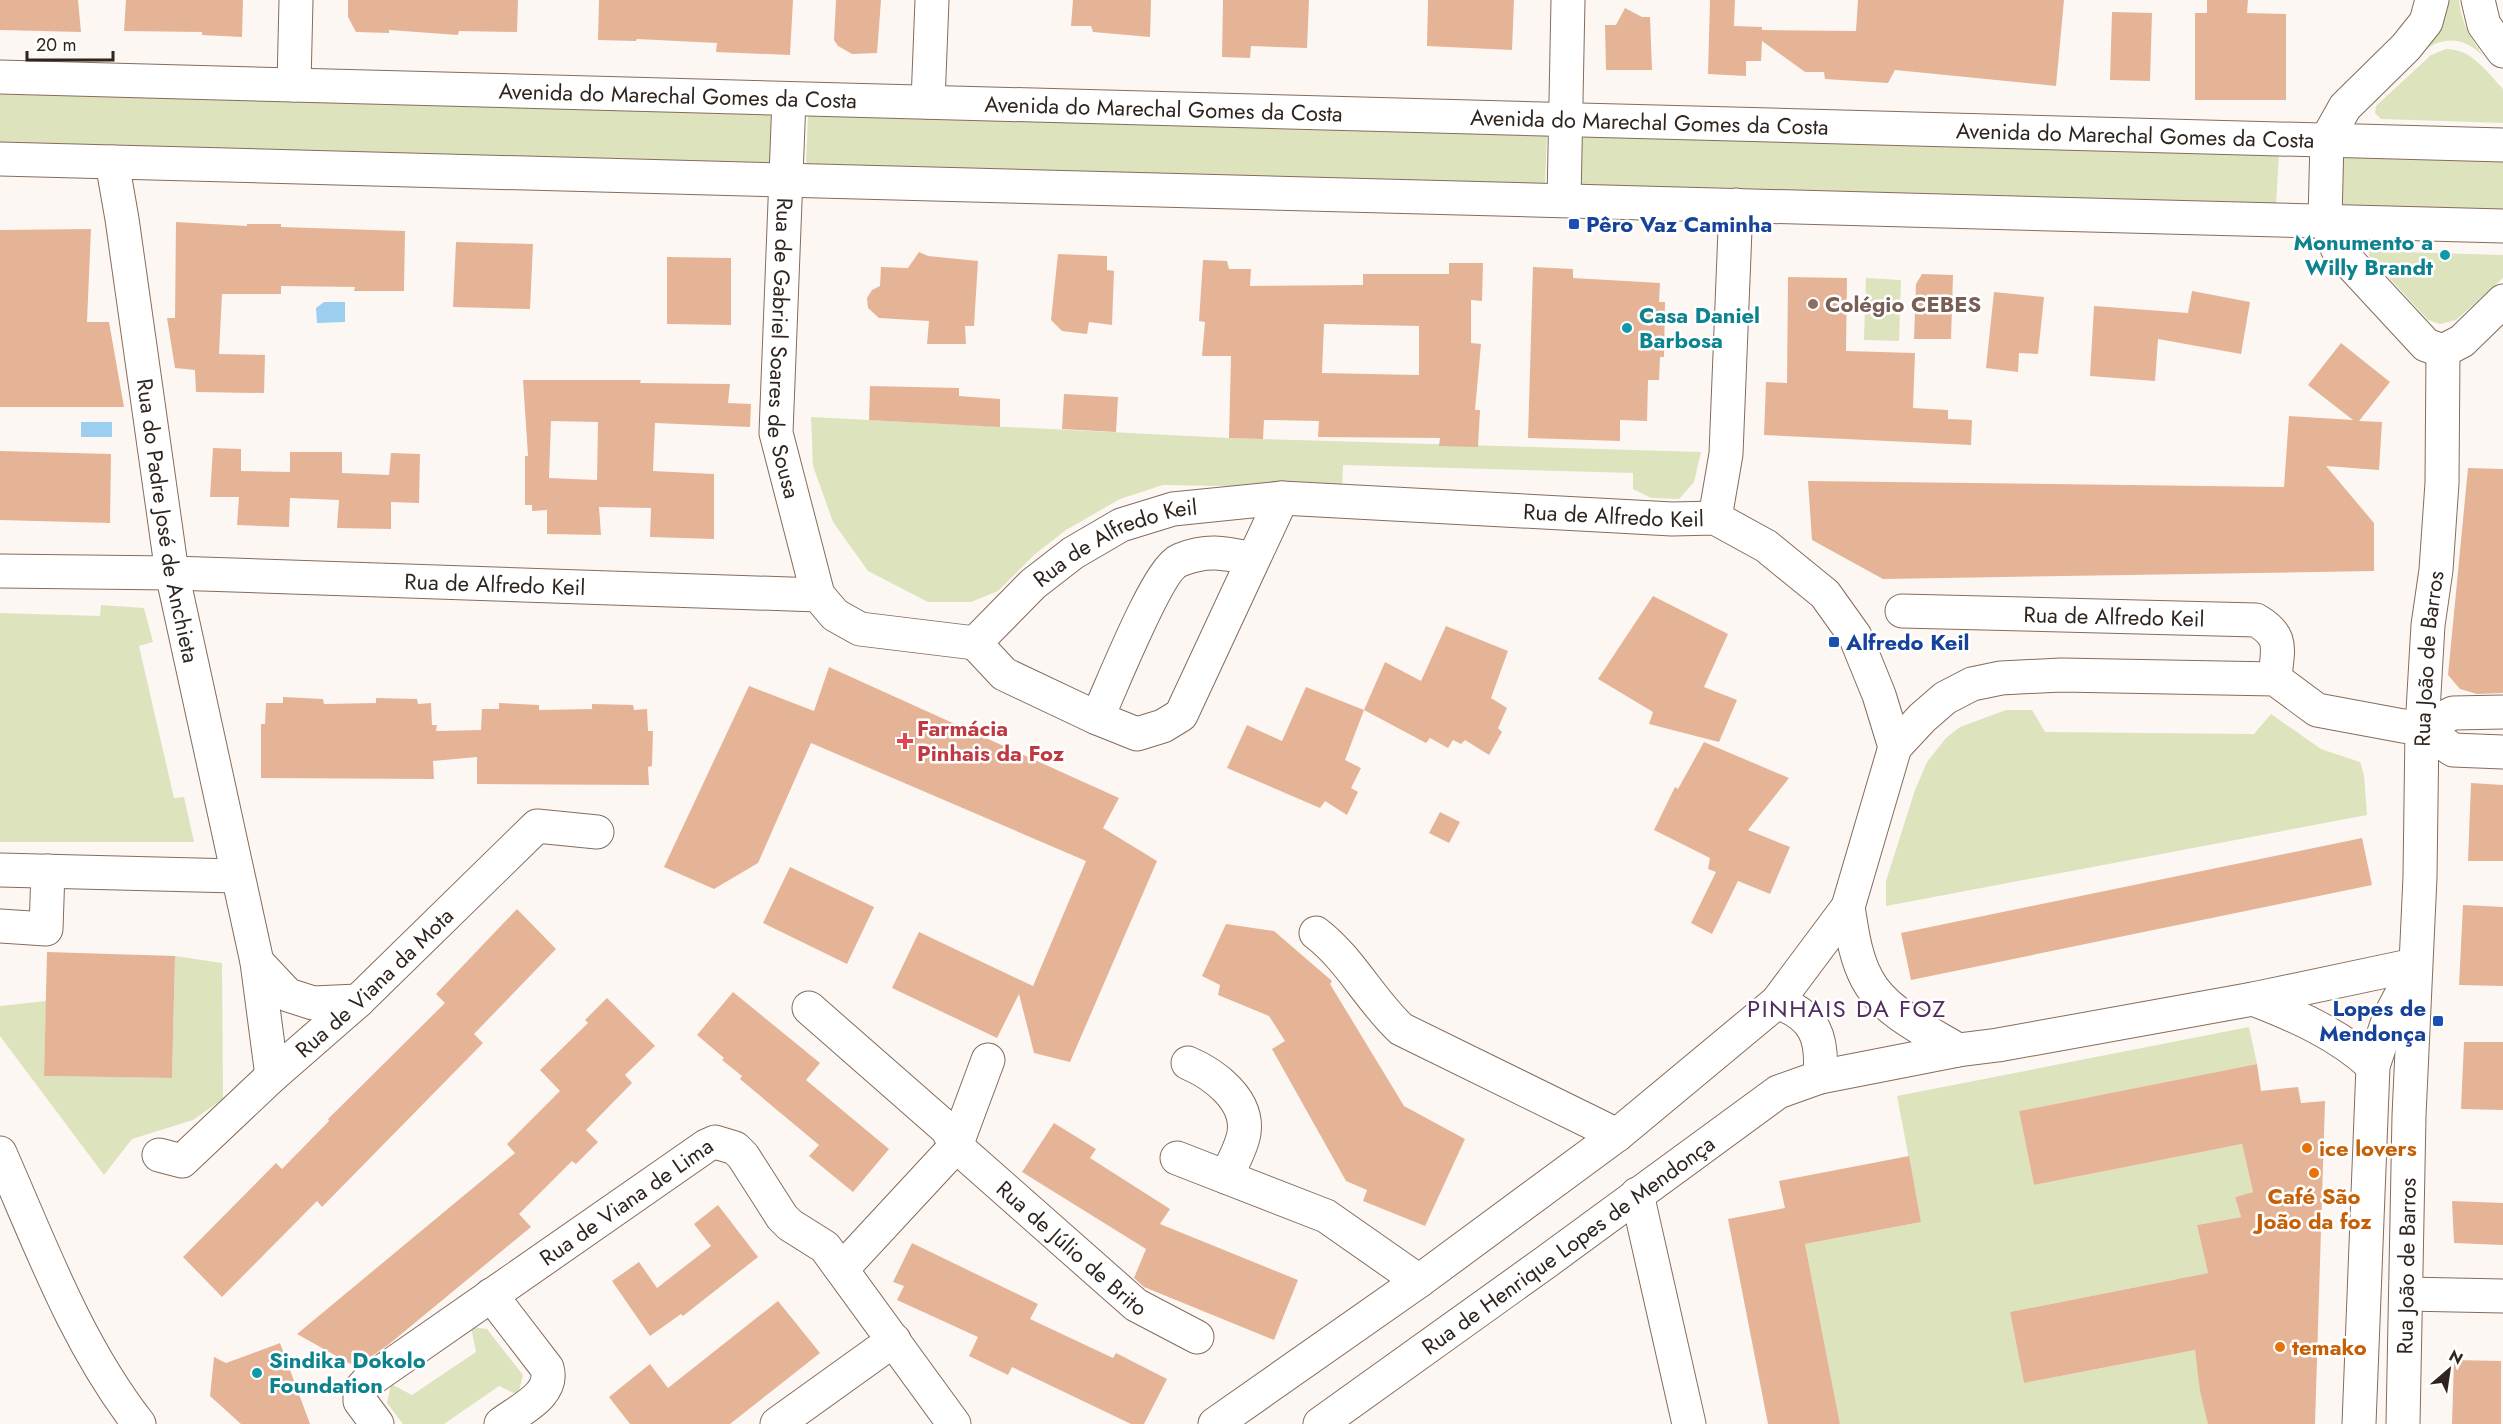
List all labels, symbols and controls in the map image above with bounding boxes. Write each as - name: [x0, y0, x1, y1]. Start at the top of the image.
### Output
- scale bar: [27, 24, 112, 62]
- text: 20 m: [36, 32, 76, 58]
- street label: Avenida do Marechal Gomes da Costa: [498, 75, 857, 116]
- street label: Avenida do Marechal Gomes da Costa: [984, 88, 1343, 129]
- street label: Avenida do Marechal Gomes da Costa: [1470, 101, 1829, 143]
- street label: Avenida do Marechal Gomes da Costa: [1956, 114, 2315, 156]
- street label: Rua de Gabriel Soares de Sousa: [760, 197, 808, 502]
- place label: Pêro Vaz Caminha: [1586, 208, 1772, 240]
- marker: Pêro Vaz Caminha: [1567, 217, 1581, 231]
- place label: Monumento a Willy Brandt: [2293, 226, 2433, 283]
- marker: Monumento a Willy Brandt: [2438, 248, 2452, 262]
- place label: Colégio CEBES: [1825, 288, 1981, 320]
- marker: Colégio CEBES: [1806, 297, 1820, 311]
- place label: Casa Daniel Barbosa: [1639, 299, 1760, 356]
- marker: Casa Daniel Barbosa: [1620, 321, 1634, 335]
- street label: Rua do Padre José de Anchieta: [129, 376, 207, 666]
- street label: Rua de Alfredo Keil: [1026, 491, 1199, 594]
- street label: Rua de Alfredo Keil: [1522, 495, 1704, 535]
- street label: Rua de Alfredo Keil: [404, 565, 586, 603]
- street label: Rua João de Barros: [2406, 568, 2452, 747]
- street label: Rua de Alfredo Keil: [2023, 598, 2205, 635]
- place label: Alfredo Keil: [1845, 626, 1970, 658]
- marker: Alfredo Keil: [1827, 635, 1841, 649]
- place label: Farmácia Pinhais da Foz: [917, 712, 1065, 769]
- marker: Farmácia Pinhais da Foz: [898, 734, 912, 748]
- street label: Rua de Viana da Mota: [288, 900, 460, 1065]
- district label: PINHAIS DA FOZ: [1747, 991, 1947, 1026]
- place label: Lopes de Mendonça: [2319, 992, 2426, 1049]
- marker: Lopes de Mendonça: [2431, 1014, 2445, 1028]
- street label: Rua de Henrique Lopes de Mendonça: [1415, 1128, 1721, 1362]
- street label: Rua de Viana de Lima: [533, 1130, 719, 1273]
- place label: ice lovers: [2319, 1132, 2417, 1164]
- marker: ice lovers: [2300, 1141, 2314, 1155]
- marker: Café São João da foz: [2307, 1166, 2321, 1180]
- street label: Rua de Júlio de Brito: [989, 1173, 1152, 1324]
- street label: Rua João de Barros: [2388, 1177, 2424, 1355]
- place label: Café São João da foz: [2252, 1180, 2372, 1237]
- place label: temako: [2292, 1331, 2367, 1363]
- marker: temako: [2273, 1340, 2287, 1354]
- north arrow: [2419, 1340, 2479, 1400]
- place label: Sindika Dokolo Foundation: [269, 1344, 426, 1401]
- text: N: [2445, 1344, 2467, 1370]
- marker: Sindika Dokolo Foundation: [250, 1366, 264, 1380]

